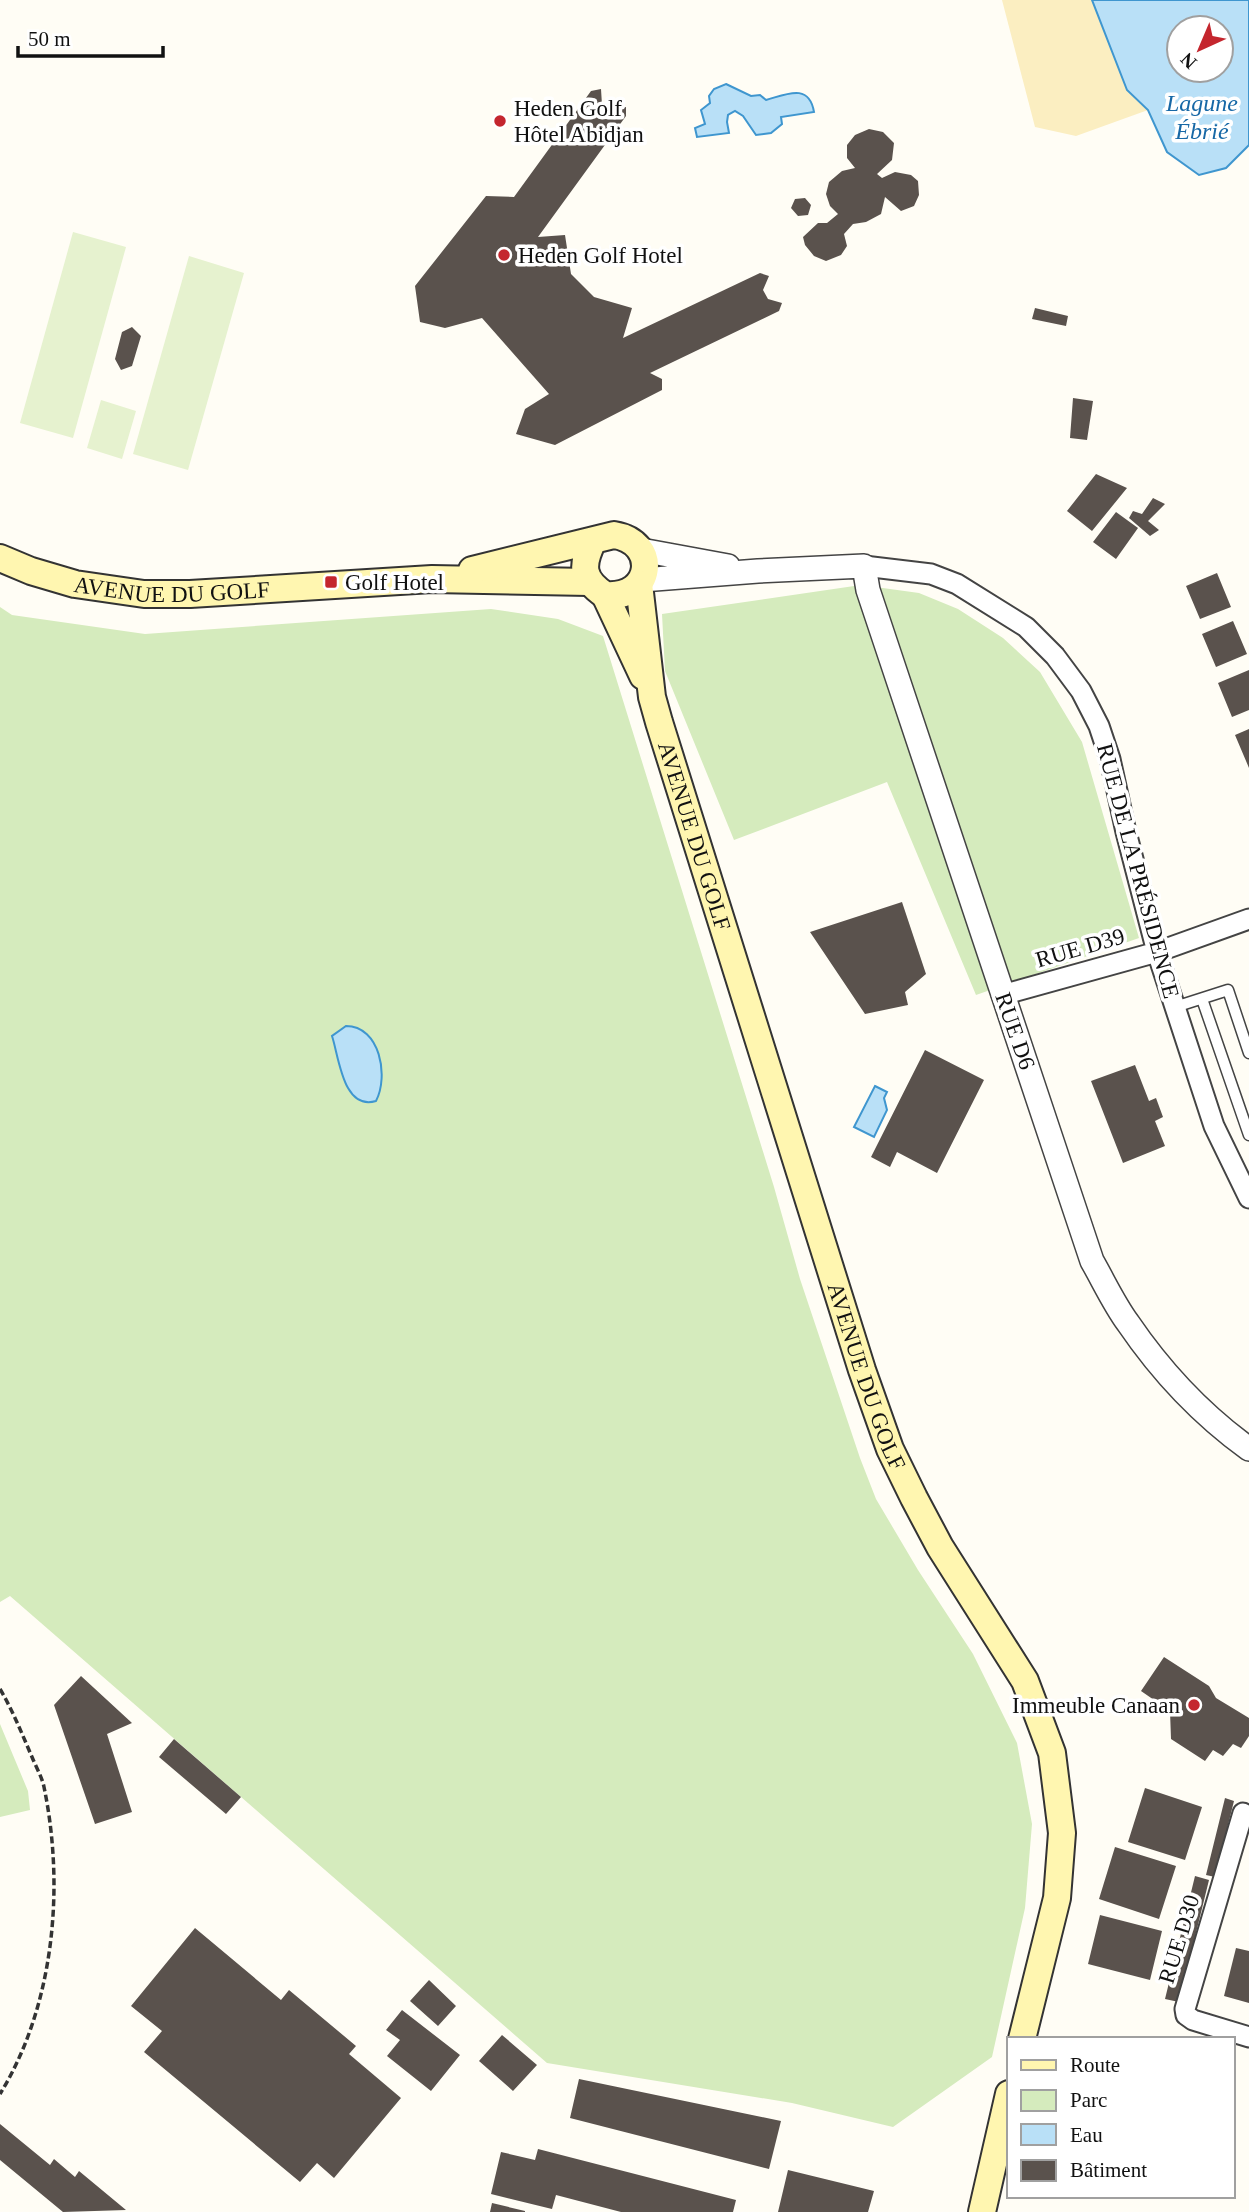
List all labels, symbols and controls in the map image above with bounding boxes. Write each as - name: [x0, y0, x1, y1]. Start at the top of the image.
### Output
- scale bar: [18, 14, 163, 58]
- north arrow: [1165, 14, 1235, 84]
- text: 50 m: [28, 27, 71, 51]
- text: N: [1176, 48, 1201, 73]
- water label: Lagune Ébrié: [1165, 90, 1238, 144]
- place label: Heden Golf Hôtel Abidjan: [514, 96, 644, 147]
- marker: Heden Golf Hôtel Abidjan: [492, 113, 508, 129]
- place label: Heden Golf Hotel: [518, 243, 683, 268]
- marker: Heden Golf Hotel: [496, 247, 512, 263]
- place label: Golf Hotel: [345, 570, 444, 595]
- street label: AVENUE DU GOLF: [72, 572, 271, 607]
- marker: Golf Hotel: [323, 574, 339, 590]
- street label: AVENUE DU GOLF: [653, 738, 736, 933]
- street label: RUE DE LA PRÉSIDENCE: [1092, 741, 1184, 1001]
- street label: RUE D39: [1033, 923, 1127, 973]
- street label: RUE D6: [990, 989, 1040, 1073]
- street label: AVENUE DU GOLF: [823, 1279, 911, 1474]
- place label: Immeuble Canaan: [1012, 1693, 1180, 1718]
- marker: Immeuble Canaan: [1186, 1697, 1202, 1713]
- street label: RUE D30: [1154, 1892, 1204, 1986]
- legend: [1007, 2037, 1235, 2198]
- text: Route: [1070, 2053, 1120, 2077]
- text: Parc: [1070, 2088, 1107, 2112]
- text: Eau: [1070, 2123, 1103, 2147]
- text: Bâtiment: [1070, 2158, 1147, 2182]

